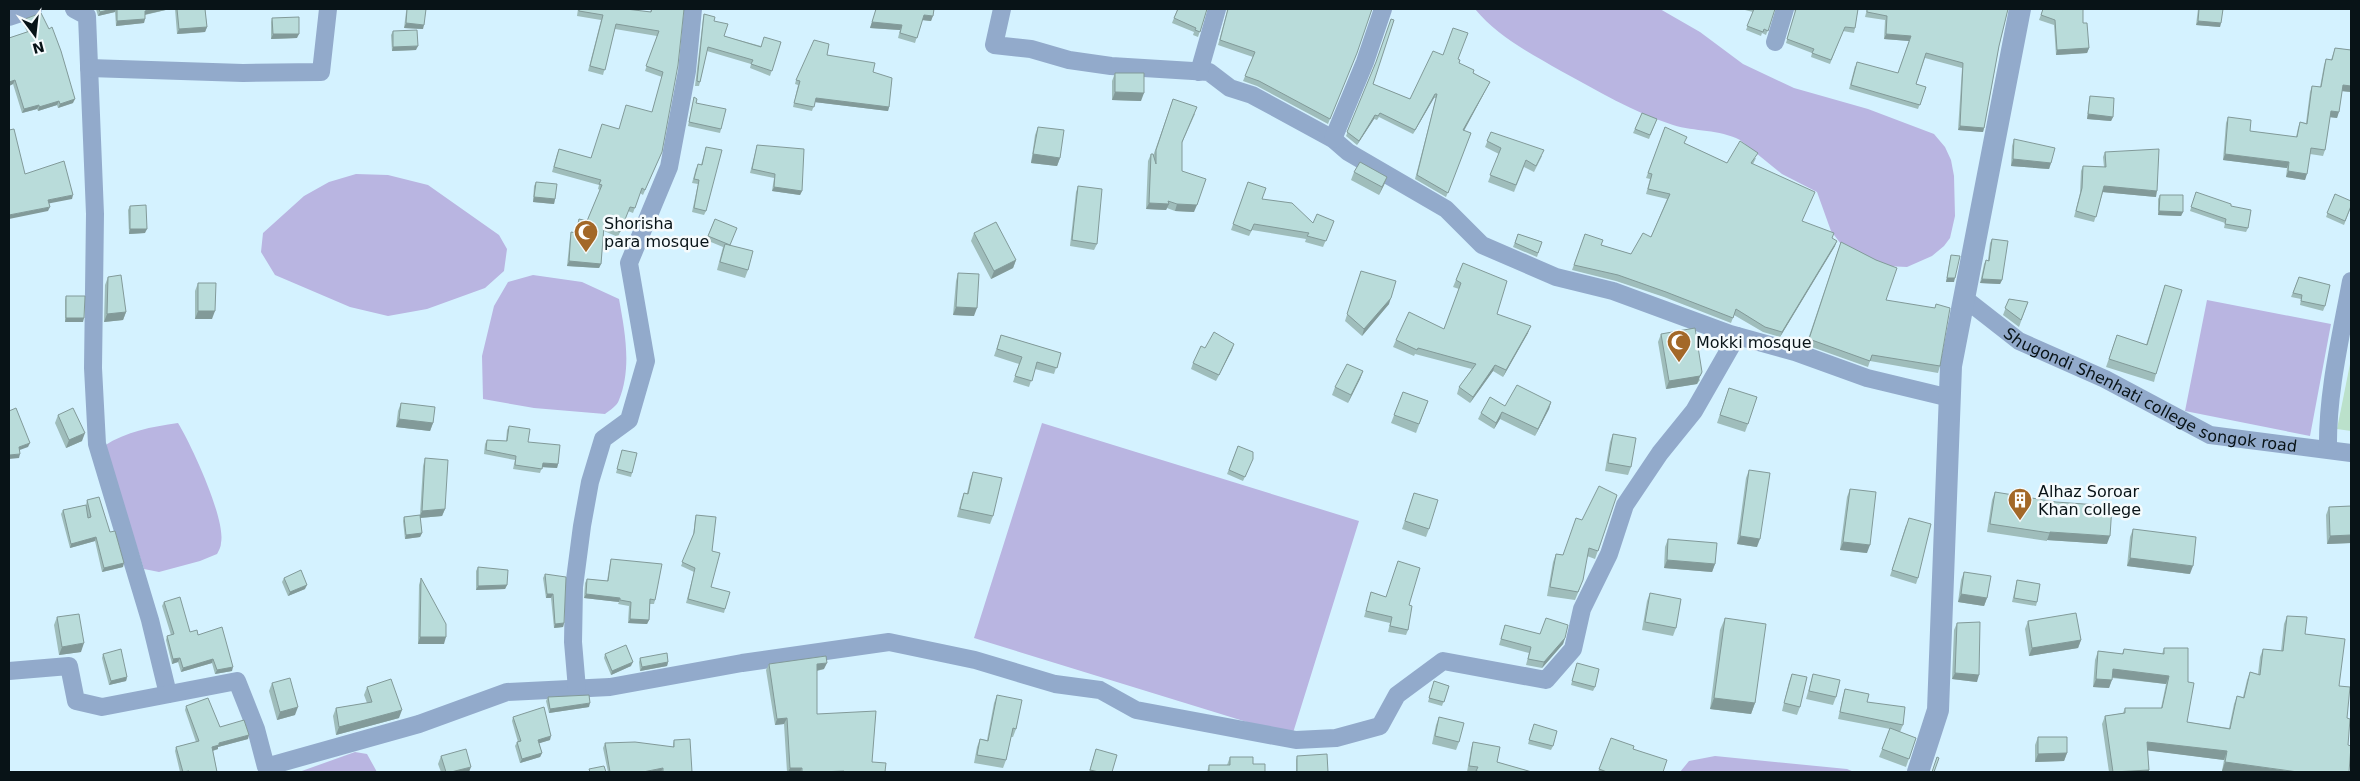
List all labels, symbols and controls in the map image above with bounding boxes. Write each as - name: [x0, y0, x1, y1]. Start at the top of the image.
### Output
- north arrow: [10, 10, 60, 60]
- text: N: [31, 38, 46, 57]
- place label: Shorisha para mosque: [604, 214, 709, 251]
- mosque icon: Shorisha para mosque: [573, 219, 599, 253]
- street label: Shugondi Shenhati college songok road: [2000, 324, 2298, 456]
- mosque icon: Mokki mosque: [1666, 329, 1692, 363]
- place label: Mokki mosque: [1696, 333, 1812, 352]
- place label: Alhaz Soroar Khan college: [2038, 482, 2141, 519]
- building icon: Alhaz Soroar Khan college: [2007, 487, 2033, 521]

